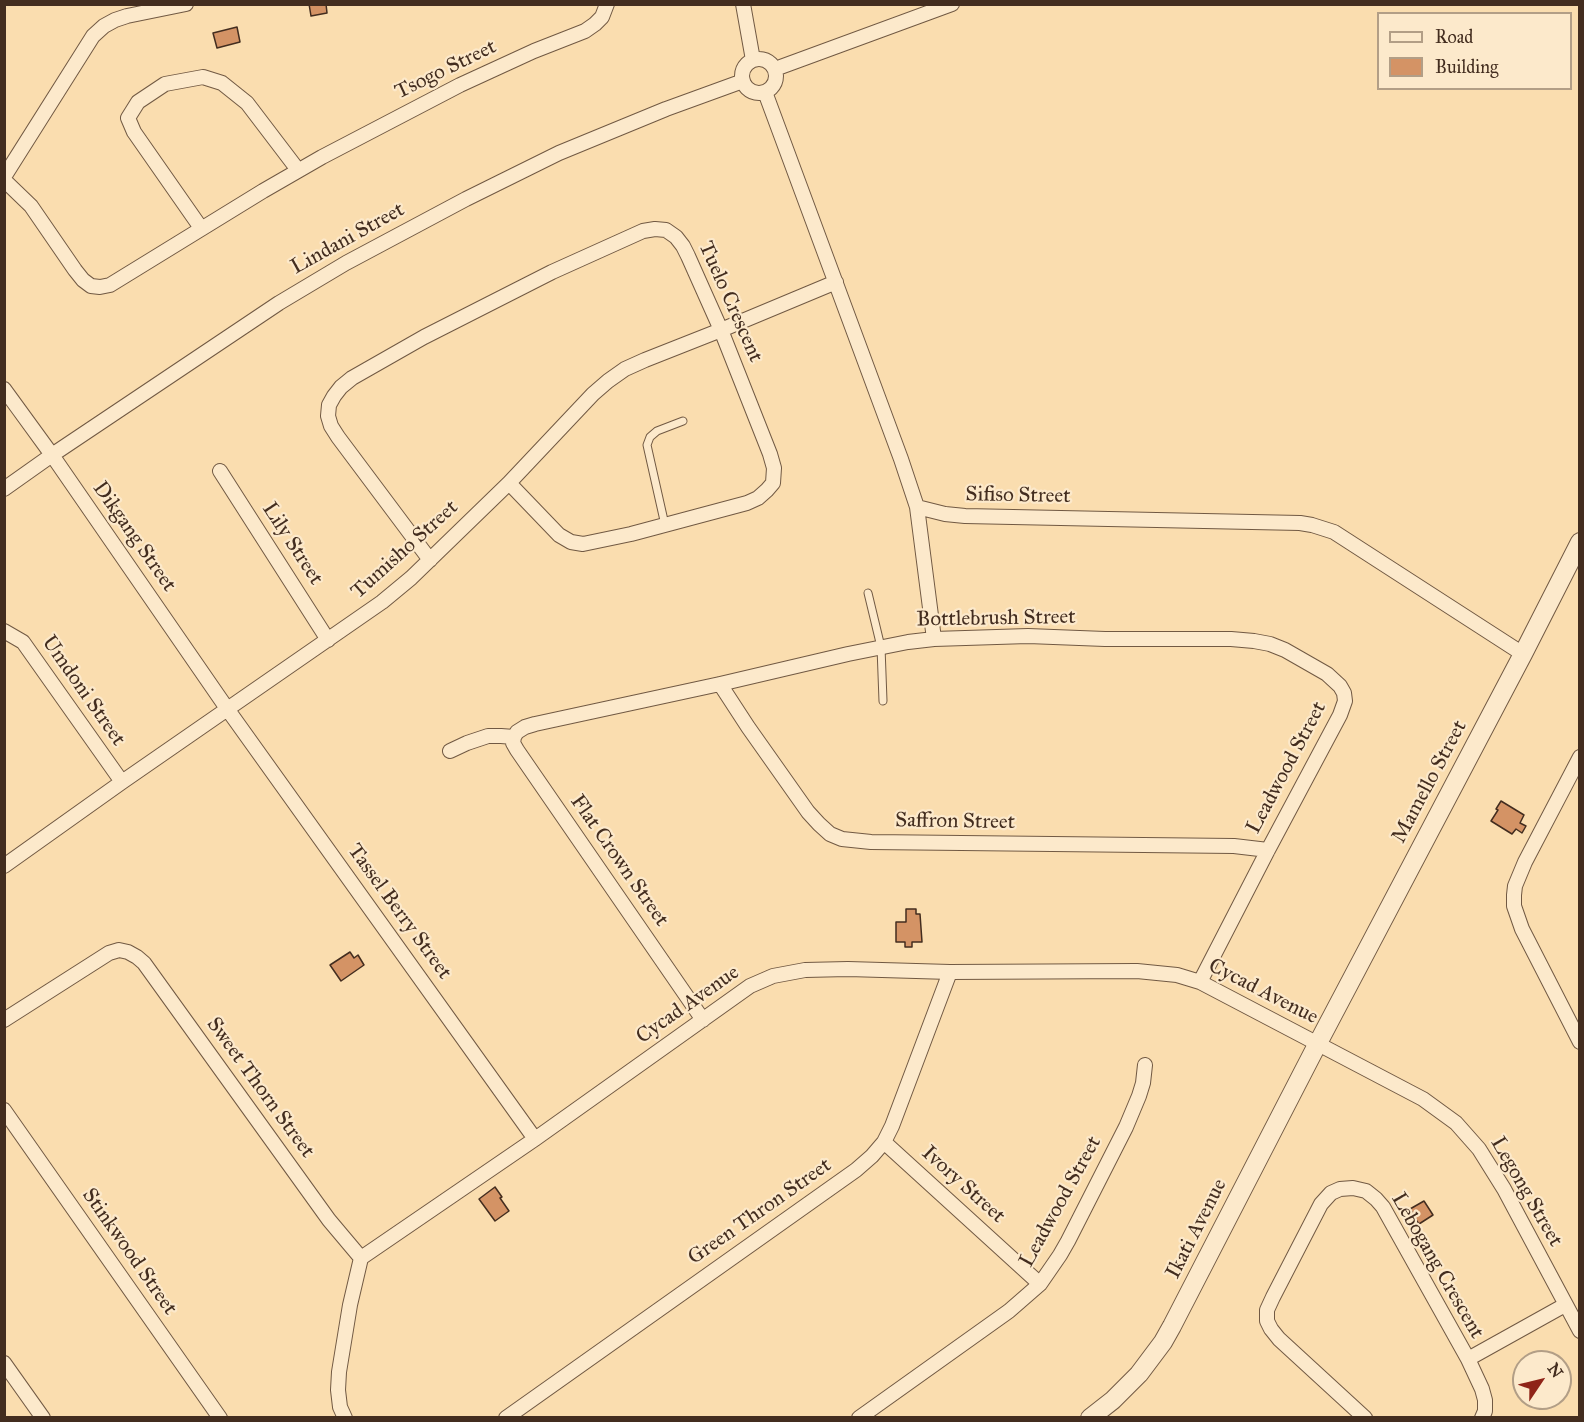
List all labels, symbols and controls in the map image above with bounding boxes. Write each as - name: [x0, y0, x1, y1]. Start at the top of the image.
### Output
- legend: [1377, 12, 1572, 90]
- text: Road: [1435, 26, 1473, 48]
- street label: Tsogo Street: [391, 35, 501, 105]
- text: Building: [1435, 56, 1498, 78]
- street label: Lindani Street: [287, 197, 409, 281]
- street label: Tuelo Crescent: [692, 238, 768, 366]
- street label: Dikgang Street: [87, 477, 181, 597]
- street label: Sifiso Street: [965, 482, 1071, 510]
- street label: Tumisho Street: [346, 495, 464, 605]
- street label: Lily Street: [256, 498, 328, 590]
- street label: Bottlebrush Street: [916, 605, 1076, 633]
- street label: Umdoni Street: [36, 631, 130, 751]
- street label: Leadwood Street: [1242, 698, 1332, 838]
- street label: Mamello Street: [1387, 716, 1473, 848]
- street label: Flat Crown Street: [564, 790, 674, 932]
- street label: Saffron Street: [895, 808, 1015, 836]
- street label: Tassel Berry Street: [341, 839, 457, 985]
- street label: Cycad Avenue: [1204, 954, 1322, 1030]
- street label: Cycad Avenue: [632, 960, 744, 1050]
- street label: Sweet Thorn Street: [201, 1013, 319, 1163]
- street label: Leadwood Street: [1015, 1132, 1107, 1272]
- street label: Legong Street: [1484, 1133, 1568, 1251]
- street label: Ivory Street: [916, 1141, 1010, 1229]
- street label: Green Thron Street: [684, 1153, 836, 1271]
- street label: Ikati Avenue: [1161, 1175, 1233, 1283]
- street label: Stinkwood Street: [76, 1184, 182, 1320]
- street label: Lebogang Crescent: [1385, 1189, 1489, 1343]
- north arrow: [1512, 1350, 1572, 1410]
- text: N: [1544, 1360, 1567, 1382]

